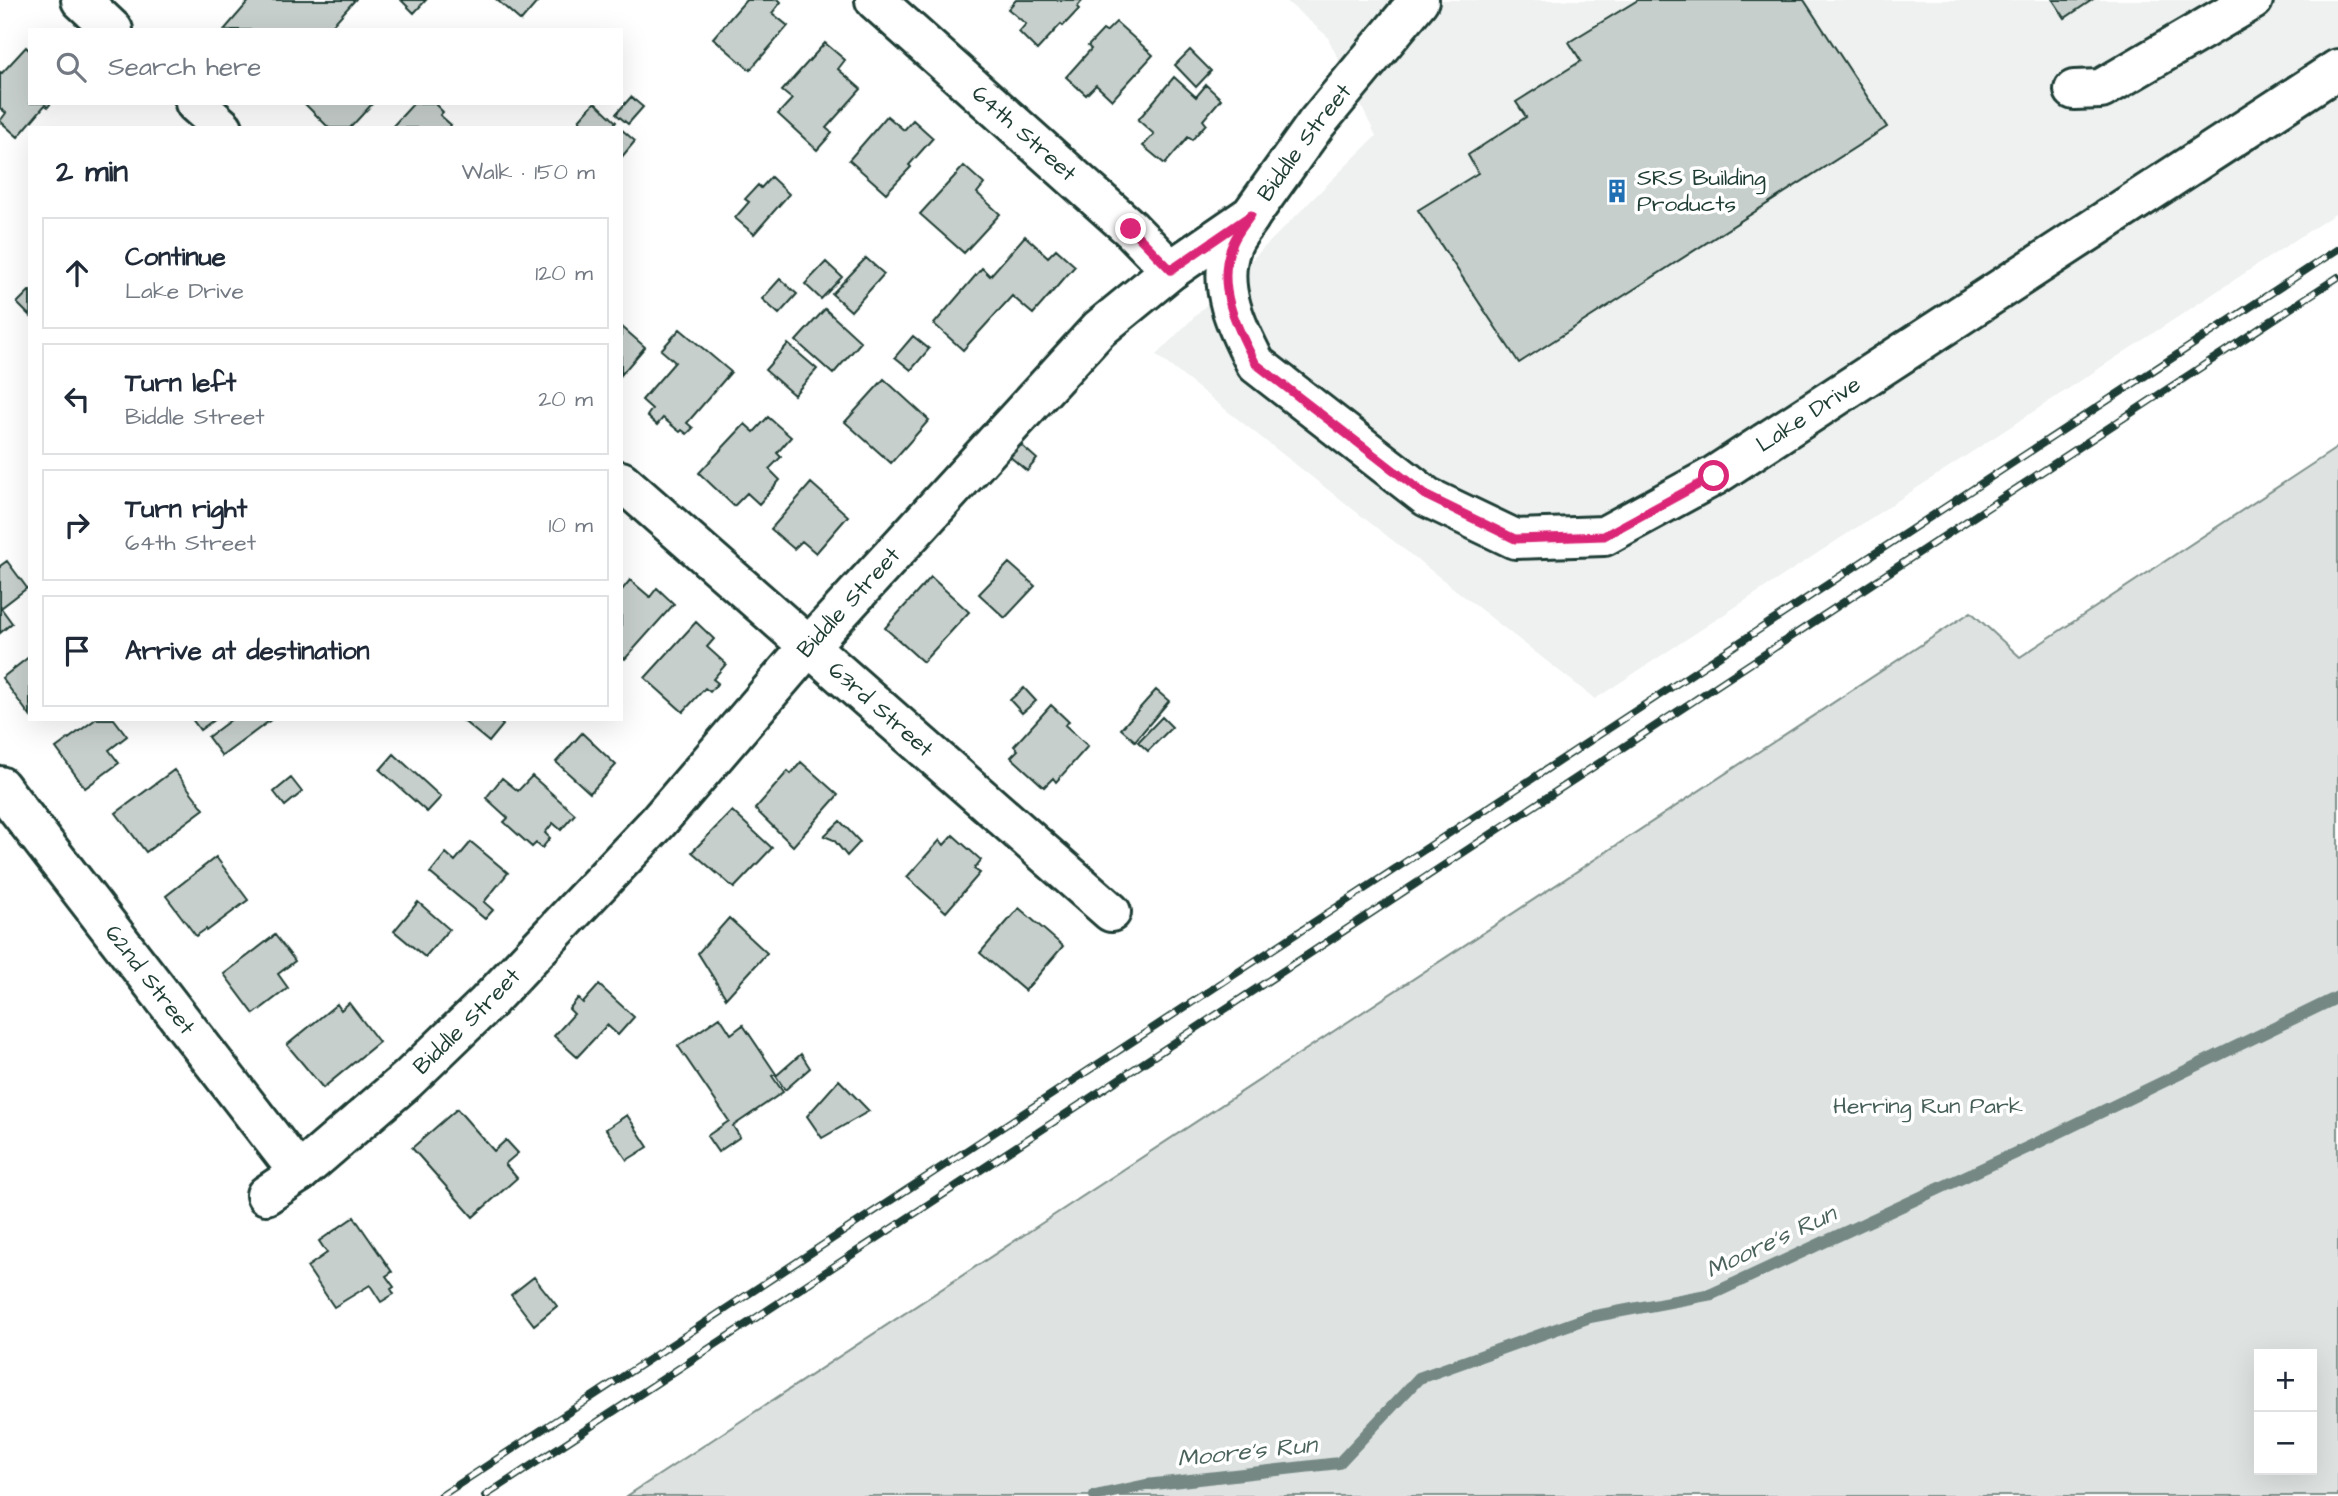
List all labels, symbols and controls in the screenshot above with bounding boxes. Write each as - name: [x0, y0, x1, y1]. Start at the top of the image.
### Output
- search box: [28, 28, 623, 105]
- icon: search: [52, 48, 90, 86]
- text: Search here: [108, 49, 261, 85]
- street label: Biddle Street: [1250, 76, 1359, 208]
- street label: 64th Street: [965, 78, 1084, 189]
- text: 2 min: [56, 151, 128, 193]
- text: Walk · 150 m: [461, 156, 595, 188]
- place label: SRS Building Products: [1637, 162, 1766, 220]
- building icon: SRS Building Products: [1603, 177, 1631, 205]
- route end: [1115, 213, 1146, 244]
- text: Continue: [125, 239, 226, 275]
- icon: ahead: [58, 254, 96, 292]
- text: 120 m: [535, 257, 593, 289]
- text: Lake Drive: [125, 275, 244, 307]
- text: Turn left: [125, 365, 236, 401]
- street label: Lake Drive: [1750, 369, 1867, 460]
- icon: left: [58, 380, 96, 418]
- text: 20 m: [538, 383, 593, 415]
- text: Biddle Street: [125, 401, 265, 433]
- route start: [1698, 460, 1729, 491]
- text: Turn right: [125, 491, 247, 527]
- icon: right: [58, 506, 96, 544]
- text: 10 m: [548, 509, 593, 541]
- text: 64th Street: [125, 527, 256, 559]
- street label: Biddle Street: [790, 540, 908, 665]
- icon: arrive: [58, 632, 96, 670]
- text: Arrive at destination: [125, 633, 370, 669]
- street label: 63rd Street: [821, 654, 941, 765]
- street label: 62nd Street: [97, 918, 203, 1042]
- street label: Biddle Street: [406, 960, 528, 1082]
- park label: Herring Run Park: [1833, 1090, 2023, 1123]
- water label: Moore's Run: [1700, 1196, 1843, 1287]
- map controls: [2254, 1349, 2317, 1475]
- button: +: [2254, 1349, 2317, 1412]
- button: −: [2254, 1412, 2317, 1475]
- water label: Moore's Run: [1176, 1428, 1320, 1476]

